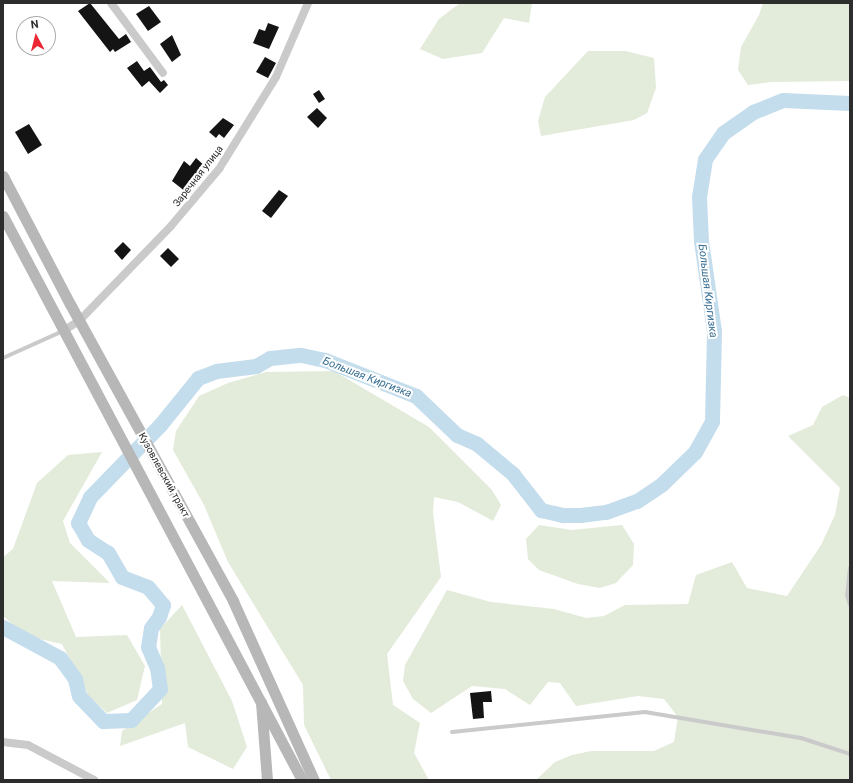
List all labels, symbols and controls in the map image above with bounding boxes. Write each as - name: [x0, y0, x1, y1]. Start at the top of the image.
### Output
- north arrow: [16, 16, 56, 56]
- text: N: [30, 18, 39, 32]
- street label: Заречная улица: [170, 143, 226, 209]
- water label: Большая Киргизка: [695, 243, 719, 339]
- water label: Большая Киргизка: [321, 355, 413, 401]
- street label: Кузовлевский тракт: [136, 431, 192, 519]

